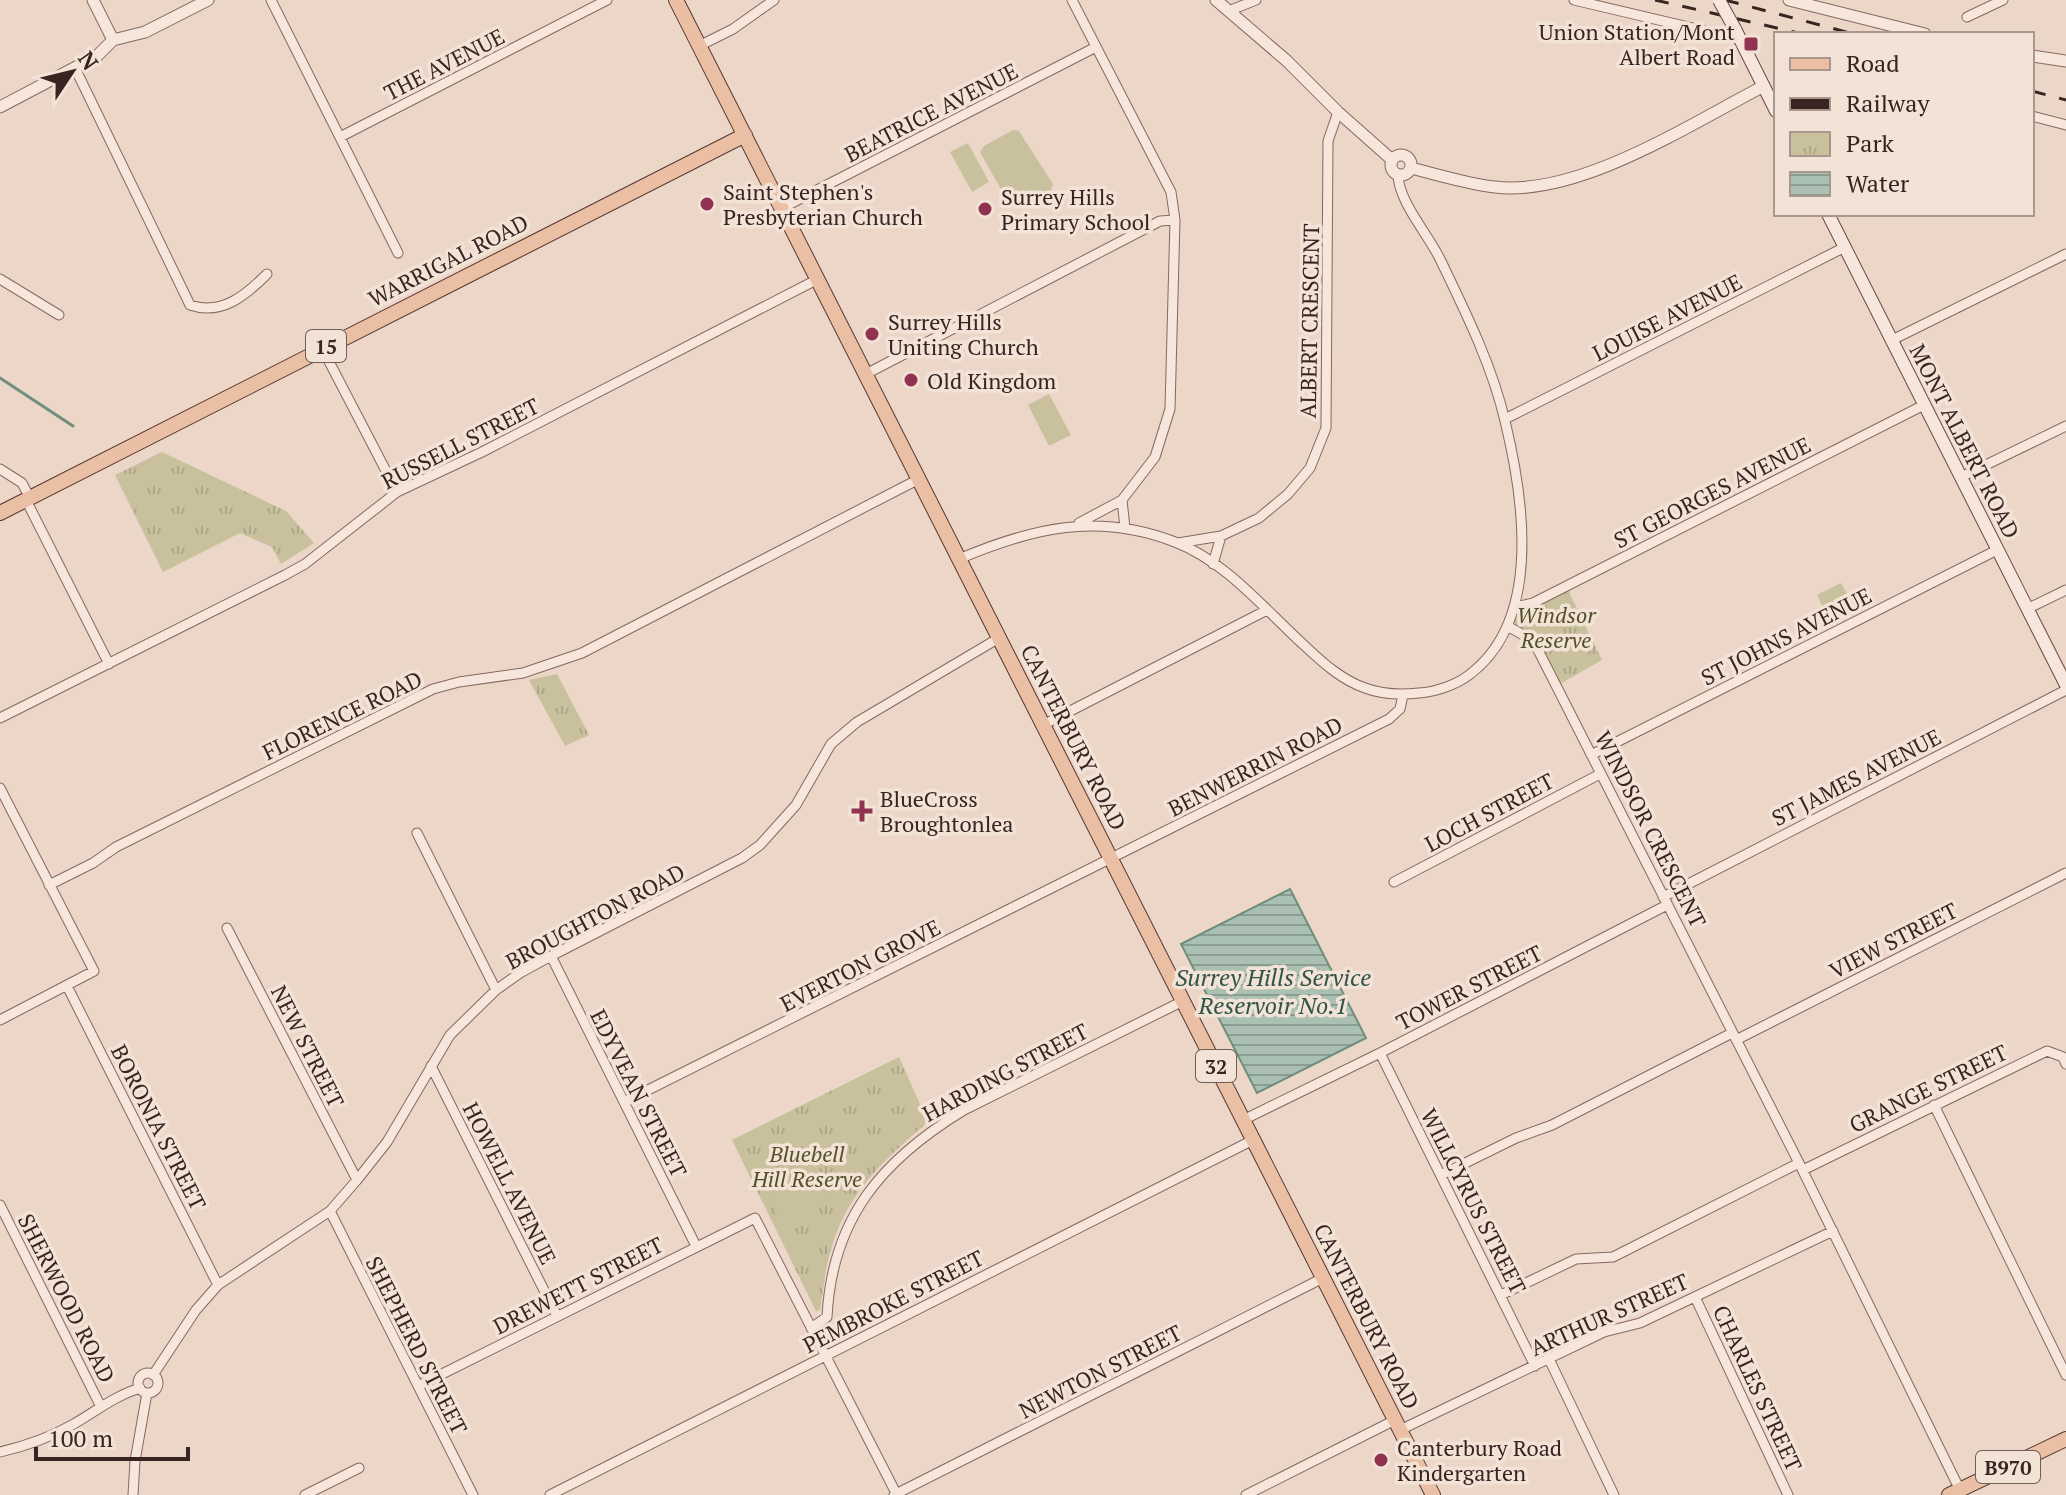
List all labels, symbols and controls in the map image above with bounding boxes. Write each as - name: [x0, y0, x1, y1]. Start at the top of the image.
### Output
- place label: Union Station/Mont Albert Road: [1539, 17, 1735, 71]
- street label: THE AVENUE: [379, 21, 509, 107]
- north arrow: [32, 32, 112, 112]
- legend: [1774, 32, 2034, 216]
- marker: Union Station/Mont Albert Road: [1742, 35, 1760, 53]
- text: N: [72, 45, 106, 76]
- text: Road: [1846, 47, 1900, 79]
- street label: BEATRICE AVENUE: [839, 56, 1023, 168]
- text: Railway: [1846, 87, 1930, 119]
- text: Park: [1846, 127, 1895, 159]
- text: Water: [1846, 167, 1910, 199]
- place label: Saint Stephen's Presbyterian Church: [723, 177, 923, 231]
- place label: Surrey Hills Primary School: [1001, 182, 1150, 236]
- marker: Saint Stephen's Presbyterian Church: [698, 195, 716, 213]
- marker: Surrey Hills Primary School: [976, 200, 994, 218]
- street label: WARRIGAL ROAD: [363, 207, 533, 313]
- street label: ALBERT CRESCENT: [1293, 223, 1325, 419]
- street label: LOUISE AVENUE: [1587, 267, 1747, 367]
- place label: Surrey Hills Uniting Church: [888, 307, 1039, 361]
- marker: Surrey Hills Uniting Church: [863, 325, 881, 343]
- road number: 15: [306, 330, 346, 362]
- street label: MONT ALBERT ROAD: [1903, 339, 2027, 543]
- place label: Old Kingdom: [927, 366, 1056, 395]
- marker: Old Kingdom: [902, 371, 920, 389]
- street label: RUSSELL STREET: [376, 391, 544, 495]
- street label: ST GEORGES AVENUE: [1609, 430, 1815, 554]
- street label: ST JOHNS AVENUE: [1696, 580, 1876, 692]
- park label: Windsor Reserve: [1516, 600, 1597, 654]
- street label: CANTERBURY ROAD: [1015, 639, 1133, 835]
- street label: FLORENCE ROAD: [257, 664, 427, 766]
- street label: BENWERRIN ROAD: [1163, 709, 1347, 823]
- street label: ST JAMES AVENUE: [1766, 722, 1946, 832]
- street label: WINDSOR CRESCENT: [1589, 726, 1713, 933]
- street label: LOCH STREET: [1419, 766, 1559, 858]
- place label: BlueCross Broughtonlea: [880, 784, 1013, 838]
- marker: BlueCross Broughtonlea: [851, 800, 873, 822]
- street label: BROUGHTON ROAD: [500, 856, 690, 976]
- street label: VIEW STREET: [1824, 895, 1962, 985]
- street label: EVERTON GROVE: [775, 912, 945, 1018]
- street label: TOWER STREET: [1391, 938, 1547, 1036]
- water label: Surrey Hills Service Reservoir No.1: [1175, 961, 1371, 1021]
- street label: NEW STREET: [265, 980, 351, 1112]
- street label: EDYVEAN STREET: [584, 1004, 694, 1182]
- street label: HARDING STREET: [917, 1016, 1093, 1128]
- street label: GRANGE STREET: [1844, 1037, 2012, 1139]
- street label: BORONIA STREET: [105, 1039, 213, 1215]
- road number: 32: [1196, 1050, 1236, 1082]
- street label: HOWELL AVENUE: [457, 1097, 563, 1269]
- street label: WILLCYRUS STREET: [1415, 1103, 1533, 1299]
- park label: Bluebell Hill Reserve: [751, 1139, 862, 1193]
- street label: SHERWOOD ROAD: [12, 1209, 122, 1387]
- street label: CANTERBURY ROAD: [1308, 1218, 1426, 1414]
- street label: DREWETT STREET: [488, 1229, 668, 1340]
- street label: PEMBROKE STREET: [798, 1243, 989, 1359]
- street label: SHEPHERD STREET: [360, 1251, 475, 1439]
- street label: ARTHUR STREET: [1525, 1266, 1693, 1362]
- street label: CHARLES STREET: [1707, 1300, 1809, 1476]
- street label: NEWTON STREET: [1014, 1317, 1187, 1425]
- scale bar: [36, 1411, 188, 1461]
- text: 100 m: [48, 1422, 113, 1454]
- place label: Canterbury Road Kindergarten: [1397, 1433, 1562, 1487]
- marker: Canterbury Road Kindergarten: [1372, 1451, 1390, 1469]
- road number: B970: [1976, 1451, 2040, 1483]

